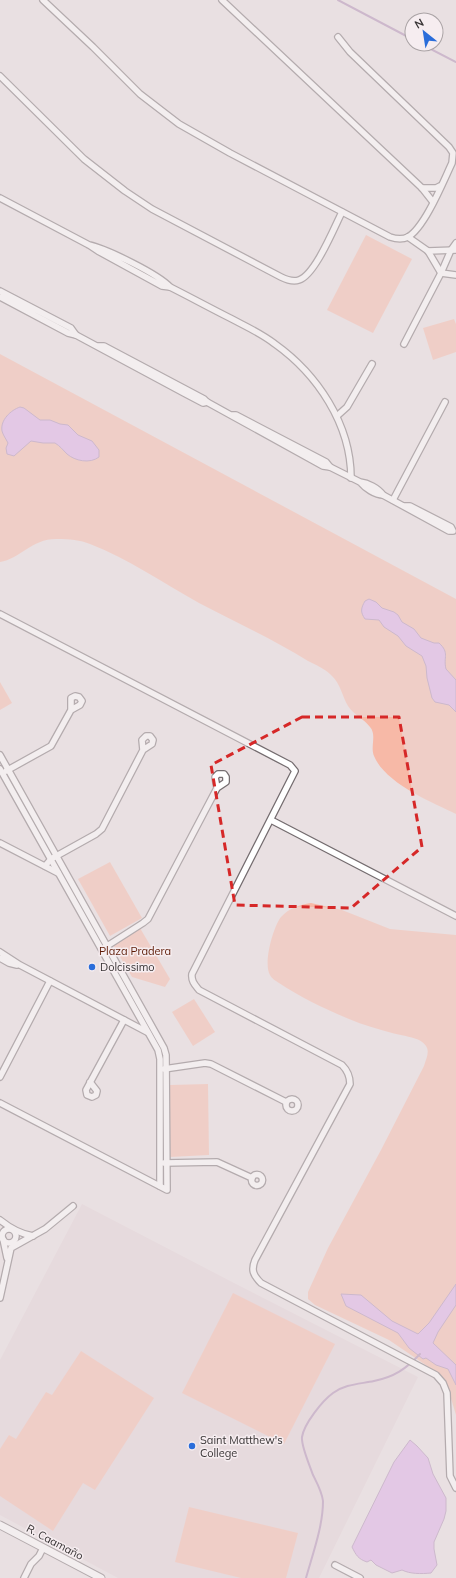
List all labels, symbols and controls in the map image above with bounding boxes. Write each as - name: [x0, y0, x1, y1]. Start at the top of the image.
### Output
- north arrow: [404, 12, 444, 52]
- text: N: [412, 15, 426, 31]
- park label: Plaza Pradera: [99, 944, 171, 958]
- place label: Dolcissimo: [100, 960, 155, 974]
- marker: Dolcissimo: [87, 962, 97, 972]
- place label: Saint Matthew's College: [200, 1433, 283, 1460]
- marker: Saint Matthew's College: [187, 1441, 197, 1451]
- street label: R. Caamaño: [24, 1521, 86, 1563]

